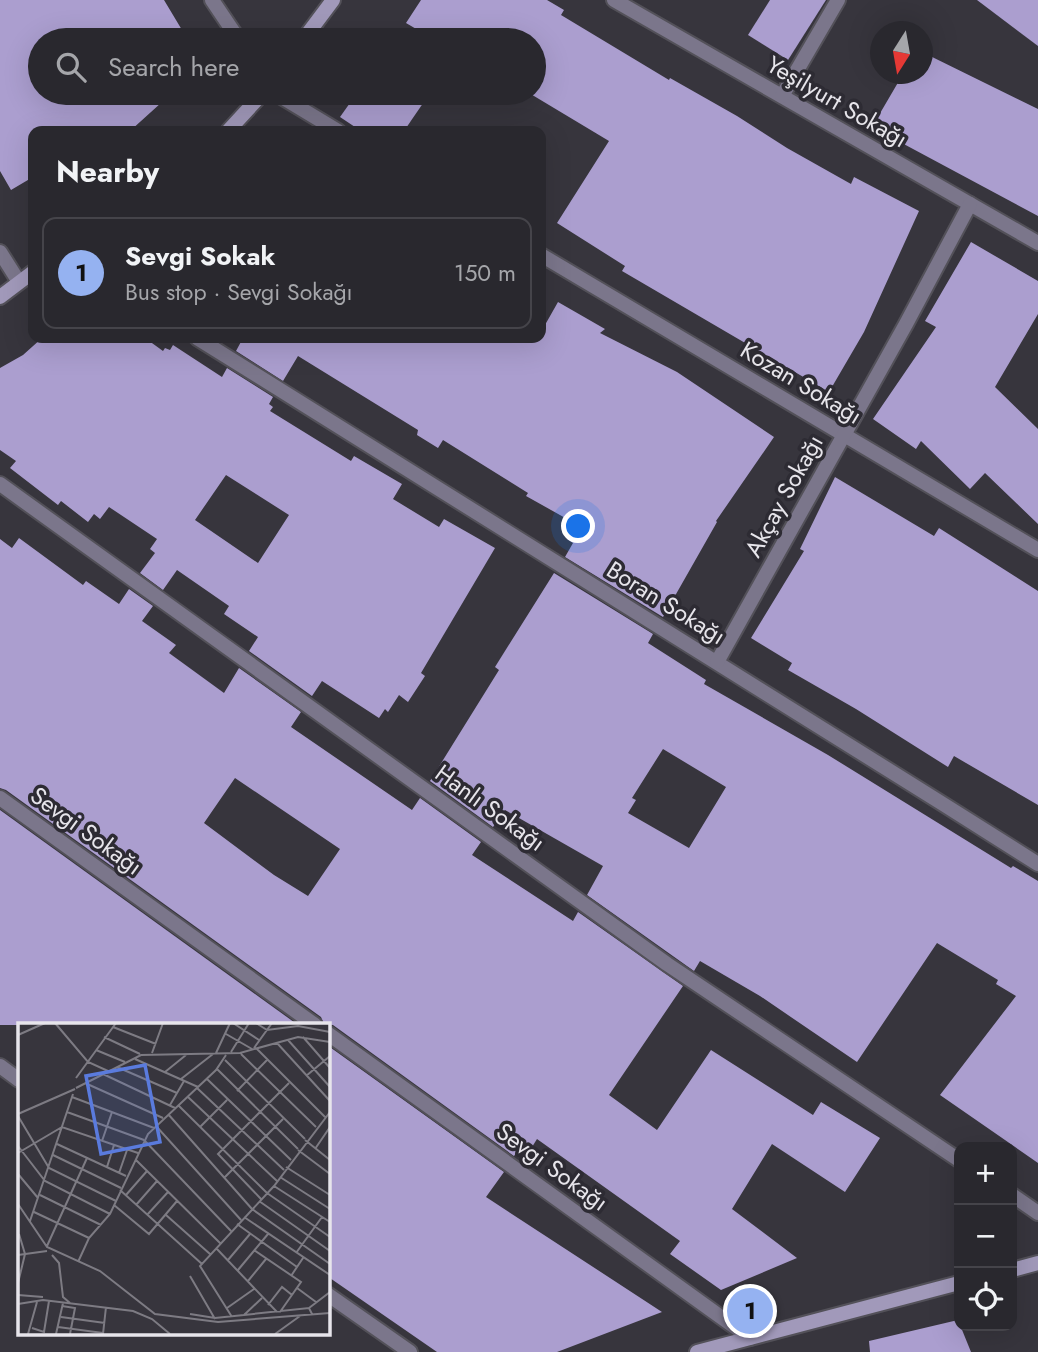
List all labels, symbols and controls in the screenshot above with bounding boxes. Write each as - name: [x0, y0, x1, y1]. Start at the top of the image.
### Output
- north arrow: [870, 21, 933, 84]
- search box: [28, 28, 546, 105]
- street label: Yeşilyurt Sokağı: [760, 47, 914, 156]
- icon: search: [52, 48, 90, 86]
- text: Search here: [108, 48, 240, 86]
- text: Nearby: [56, 150, 159, 193]
- text: Sevgi Sokak: [125, 237, 276, 275]
- text: 1: [75, 256, 87, 290]
- text: 150 m: [454, 256, 516, 290]
- text: Bus stop · Sevgi Sokağı: [125, 275, 353, 309]
- street label: Kozan Sokağı: [734, 332, 869, 433]
- street label: Akçay Sokağı: [736, 428, 832, 563]
- your location: [561, 509, 595, 543]
- street label: Boran Sokağı: [600, 552, 733, 653]
- street label: Hanlı Sokağı: [428, 756, 553, 860]
- street label: Sevgi Sokağı: [23, 778, 149, 883]
- inset map: [18, 1023, 329, 1334]
- street label: Sevgi Sokağı: [489, 1114, 615, 1219]
- map controls: [954, 1142, 1017, 1331]
- button: +: [954, 1142, 1017, 1205]
- button: −: [954, 1205, 1017, 1268]
- button: locate: [954, 1268, 1017, 1331]
- pin: 1: [727, 1285, 773, 1337]

